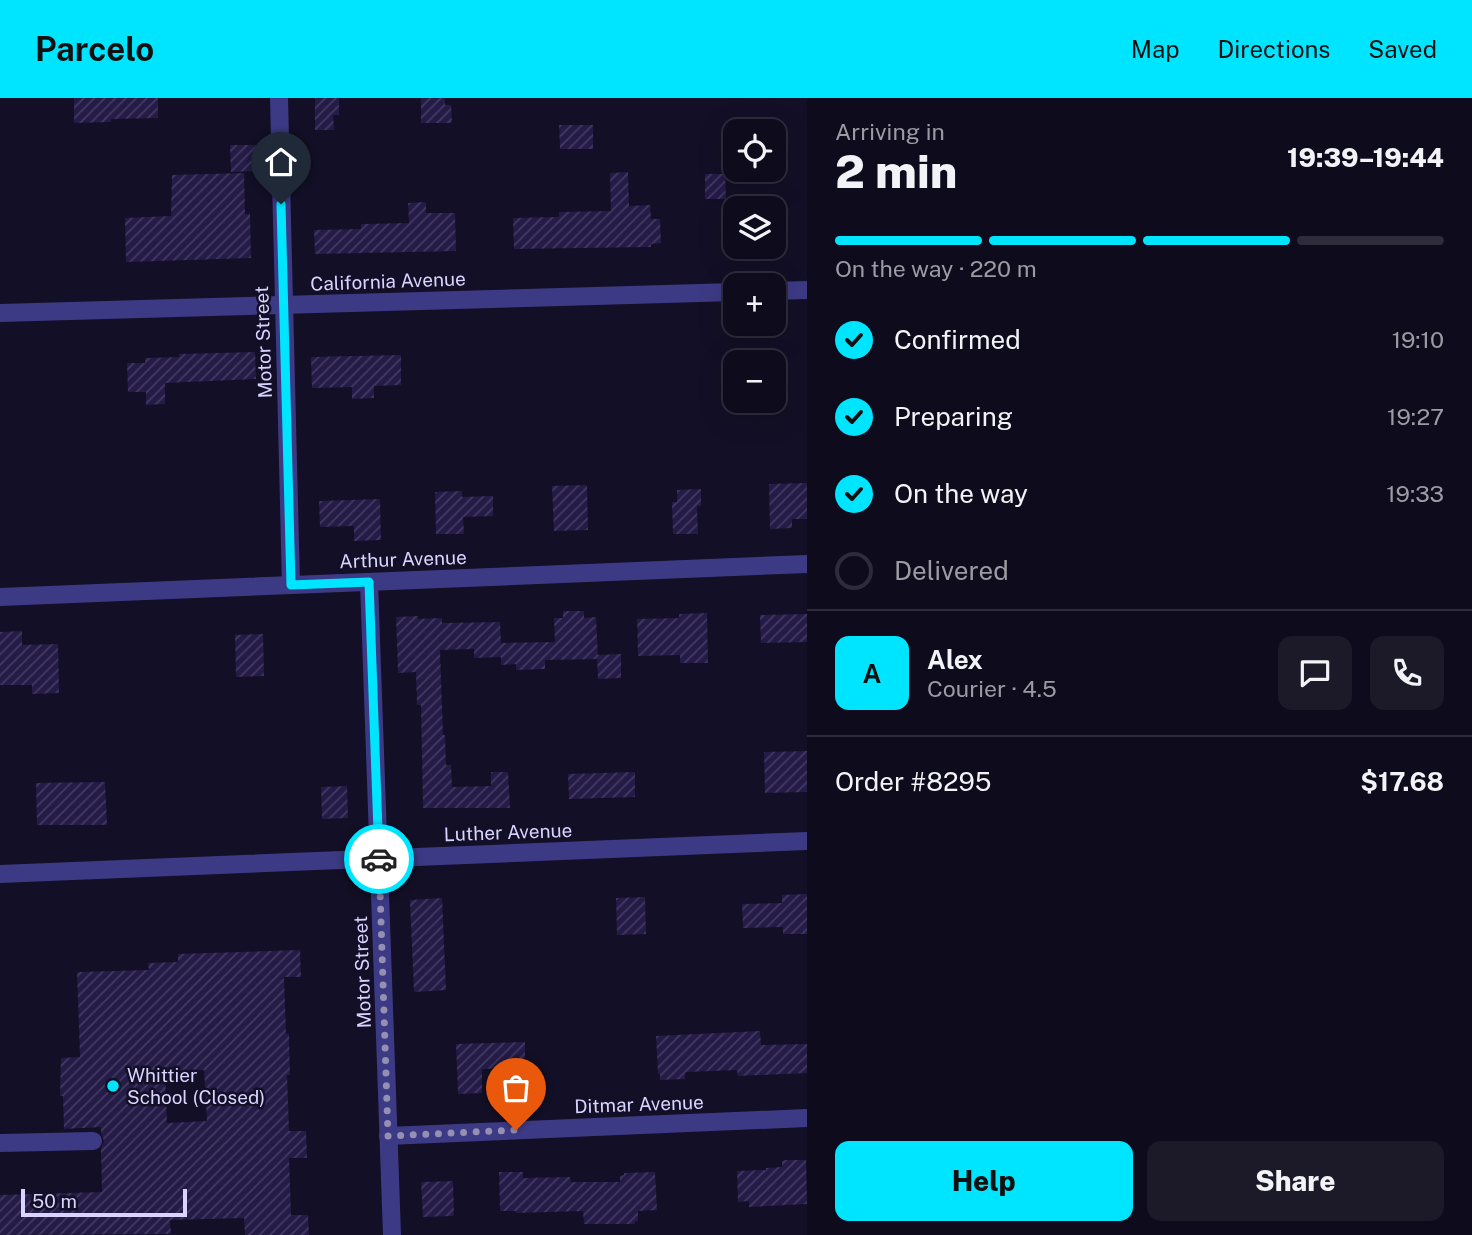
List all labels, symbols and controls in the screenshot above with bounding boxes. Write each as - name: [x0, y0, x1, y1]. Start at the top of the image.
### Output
- text: Parcelo: [35, 30, 154, 68]
- text: Map: [1131, 35, 1180, 63]
- text: Directions: [1218, 35, 1330, 63]
- text: Saved: [1368, 35, 1437, 63]
- text: Arriving in: [835, 118, 945, 145]
- map controls: [723, 119, 786, 413]
- button: locate: [723, 119, 786, 182]
- pin: [251, 132, 311, 204]
- text: 19:39–19:44: [1287, 142, 1444, 173]
- icon: home: [262, 143, 300, 181]
- text: 2 min: [835, 144, 957, 198]
- button: layers: [723, 196, 786, 259]
- text: On the way · 220 m: [835, 255, 1037, 282]
- street label: California Avenue: [310, 267, 466, 295]
- button: +: [723, 273, 786, 336]
- street label: Motor Street: [250, 285, 276, 399]
- icon: check: [835, 321, 873, 359]
- text: Confirmed: [894, 324, 1021, 355]
- text: 19:10: [1392, 326, 1444, 353]
- button: −: [723, 350, 786, 413]
- icon: check: [835, 398, 873, 436]
- text: Preparing: [894, 401, 1013, 432]
- text: 19:27: [1387, 403, 1444, 430]
- icon: check: [835, 475, 873, 513]
- text: On the way: [894, 478, 1028, 509]
- text: 19:33: [1386, 480, 1444, 507]
- street label: Arthur Avenue: [339, 546, 467, 572]
- text: Delivered: [894, 555, 1009, 586]
- button: chat: [1278, 636, 1352, 710]
- button: phone: [1370, 636, 1444, 710]
- text: Alex: [927, 644, 983, 675]
- text: A: [863, 658, 881, 689]
- text: Courier · 4.5: [927, 675, 1057, 702]
- text: Order #8295: [835, 766, 991, 797]
- text: $17.68: [1360, 766, 1444, 797]
- street label: Luther Avenue: [443, 819, 573, 845]
- courier: [344, 824, 414, 894]
- icon: car: [360, 840, 398, 878]
- street label: Motor Street: [349, 915, 375, 1029]
- pin: [486, 1058, 546, 1130]
- place label: Whittier School (Closed): [127, 1064, 265, 1108]
- icon: bag: [497, 1069, 535, 1107]
- marker: Whittier School (Closed): [105, 1078, 121, 1094]
- street label: Ditmar Avenue: [574, 1091, 704, 1117]
- button: Help: [835, 1141, 1133, 1221]
- button: Share: [1147, 1141, 1444, 1221]
- scale bar: [21, 1186, 187, 1218]
- text: 50 m: [32, 1190, 77, 1212]

